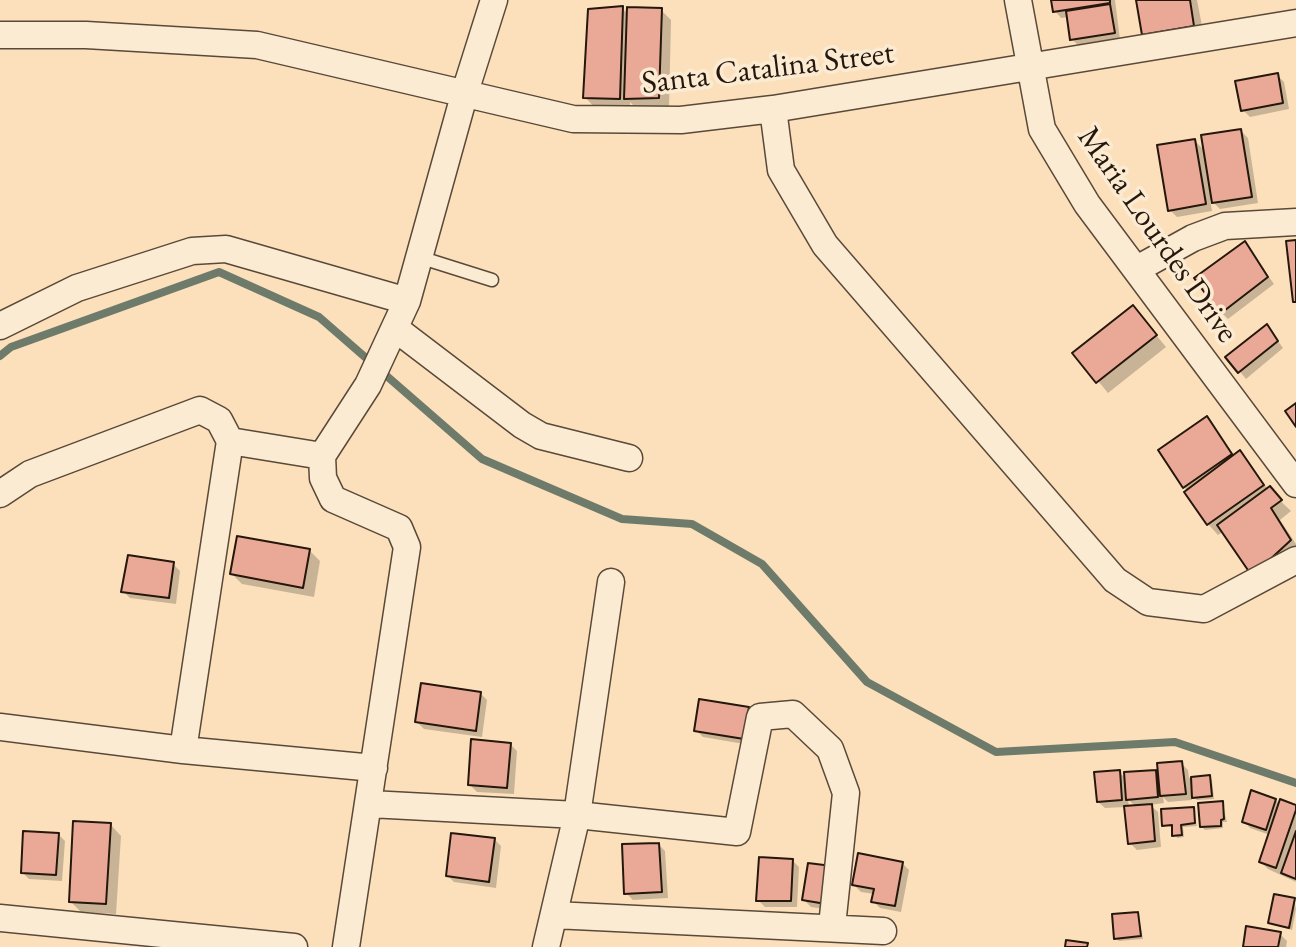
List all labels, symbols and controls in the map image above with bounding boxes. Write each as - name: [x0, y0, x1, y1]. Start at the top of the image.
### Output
- street label: Santa Catalina Street: [640, 34, 896, 104]
- street label: Maria Lourdes Drive: [1068, 120, 1246, 350]

